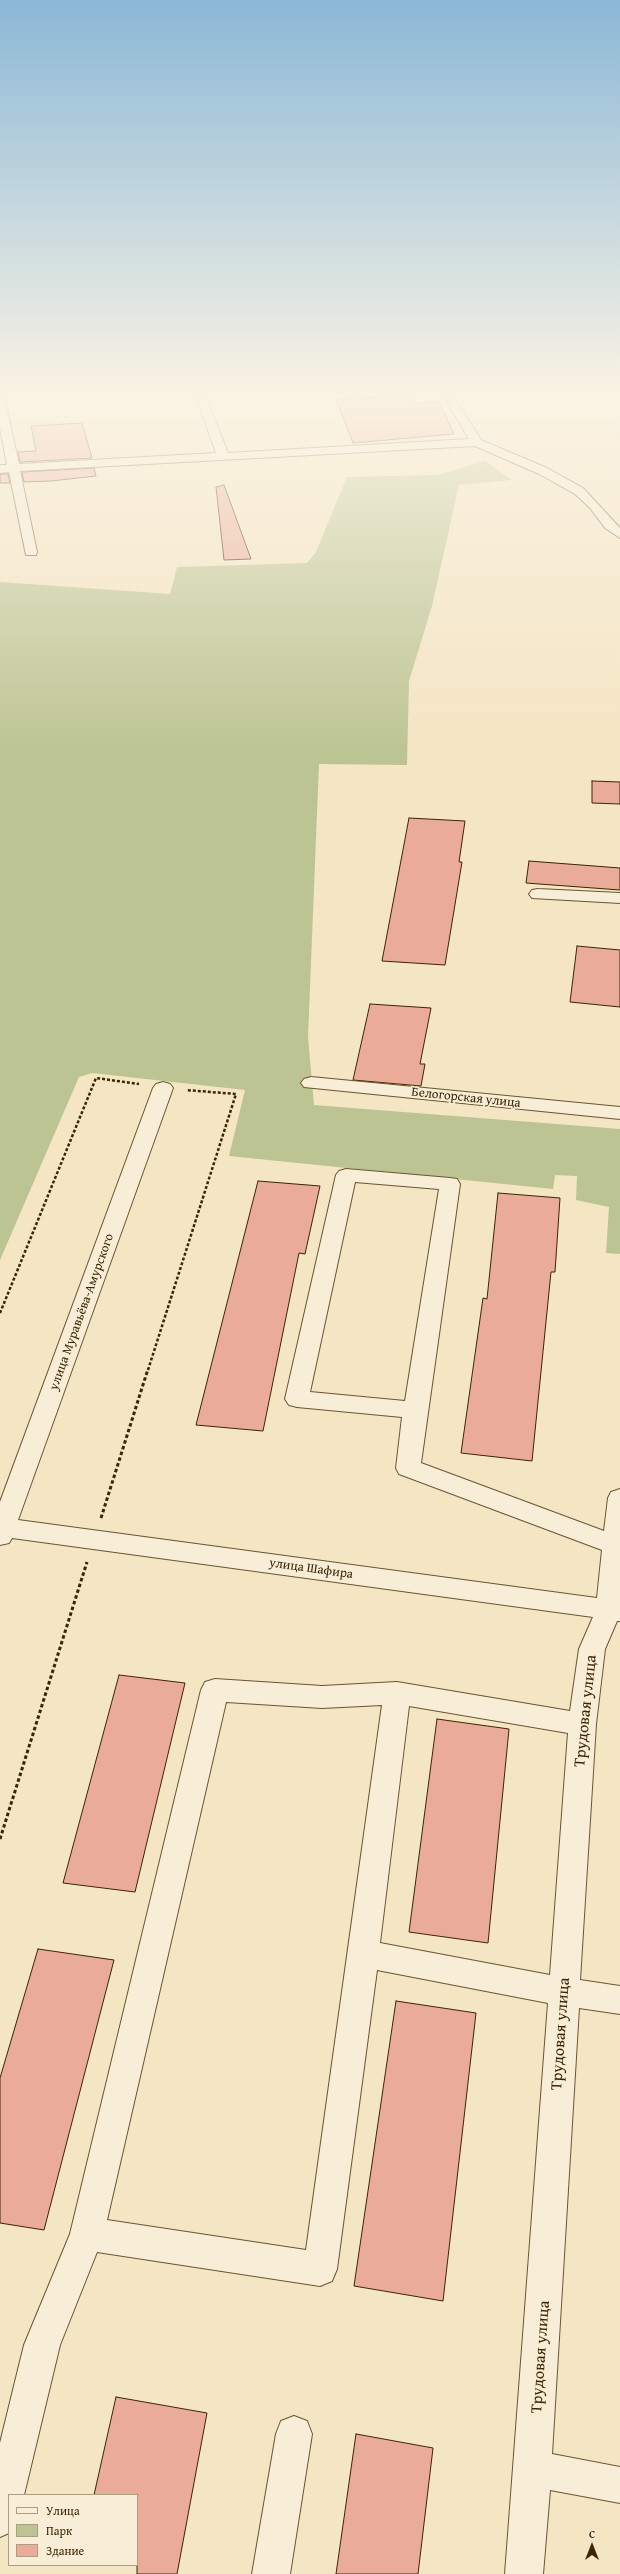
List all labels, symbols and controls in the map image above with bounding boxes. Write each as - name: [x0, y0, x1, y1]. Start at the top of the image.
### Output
- street label: Белогорская улица: [411, 1085, 521, 1111]
- street label: улица Муравьёва-Амурского: [46, 1231, 118, 1393]
- street label: улица Шафира: [268, 1555, 354, 1583]
- street label: Трудовая улица: [571, 1654, 601, 1768]
- street label: Трудовая улица: [547, 1977, 575, 2091]
- street label: Трудовая улица: [527, 2300, 555, 2414]
- legend: [8, 2494, 138, 2566]
- text: Улица: [46, 2502, 80, 2519]
- text: Парк: [46, 2522, 72, 2539]
- north arrow: [572, 2526, 612, 2566]
- text: С: [589, 2526, 595, 2542]
- text: Здание: [46, 2542, 84, 2559]

